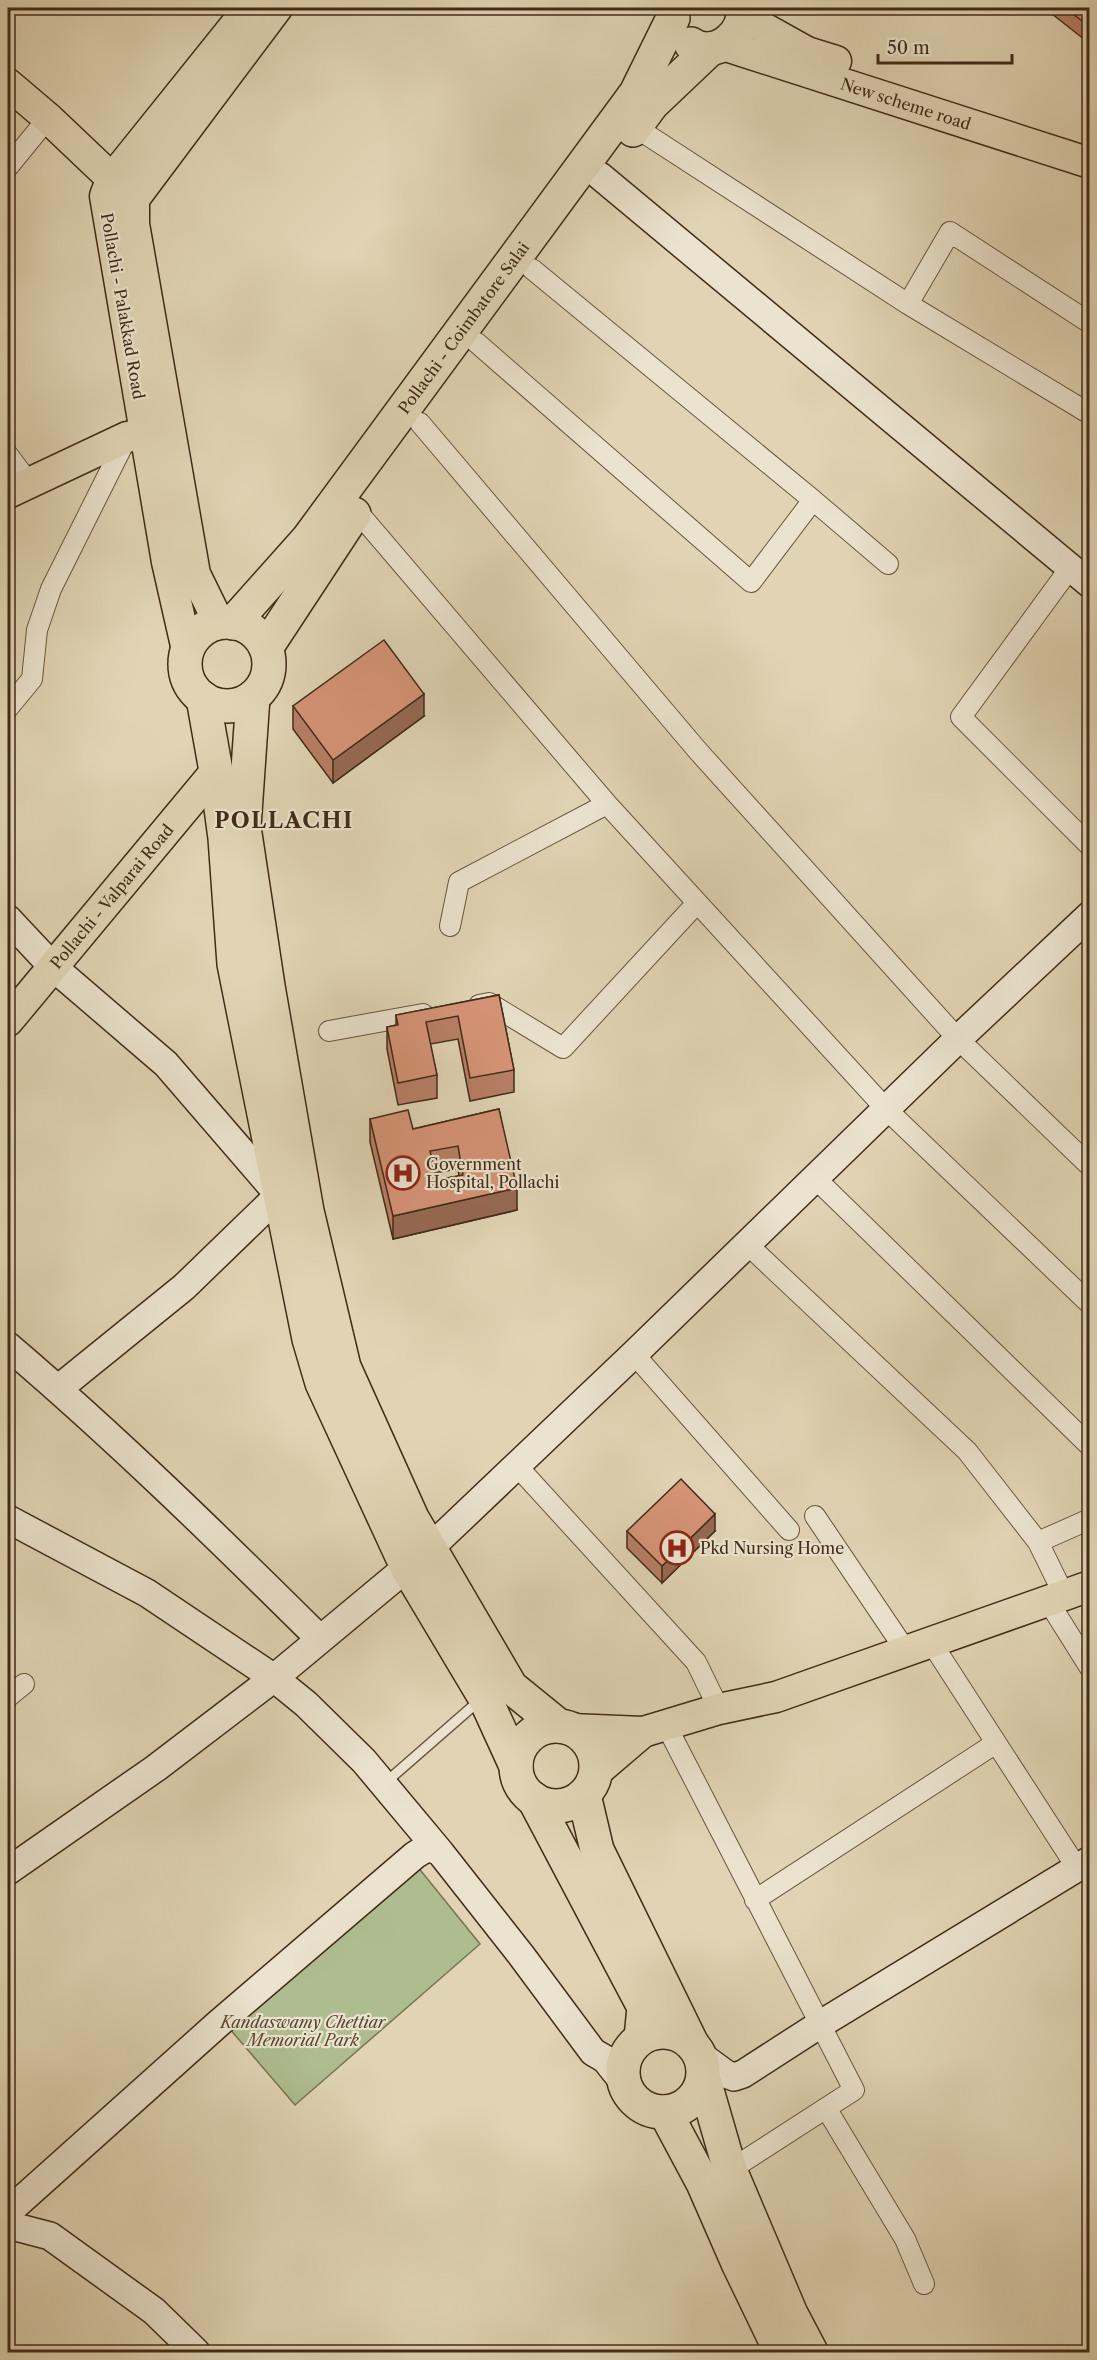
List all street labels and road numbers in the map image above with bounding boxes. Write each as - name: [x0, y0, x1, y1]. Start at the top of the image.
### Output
- street label: New scheme road: [838, 73, 974, 134]
- street label: Pollachi - Palakkad Road: [97, 211, 149, 401]
- street label: Pollachi - Coimbatore Salai: [394, 238, 533, 418]
- street label: Pollachi - Valparai Road: [46, 820, 178, 973]

